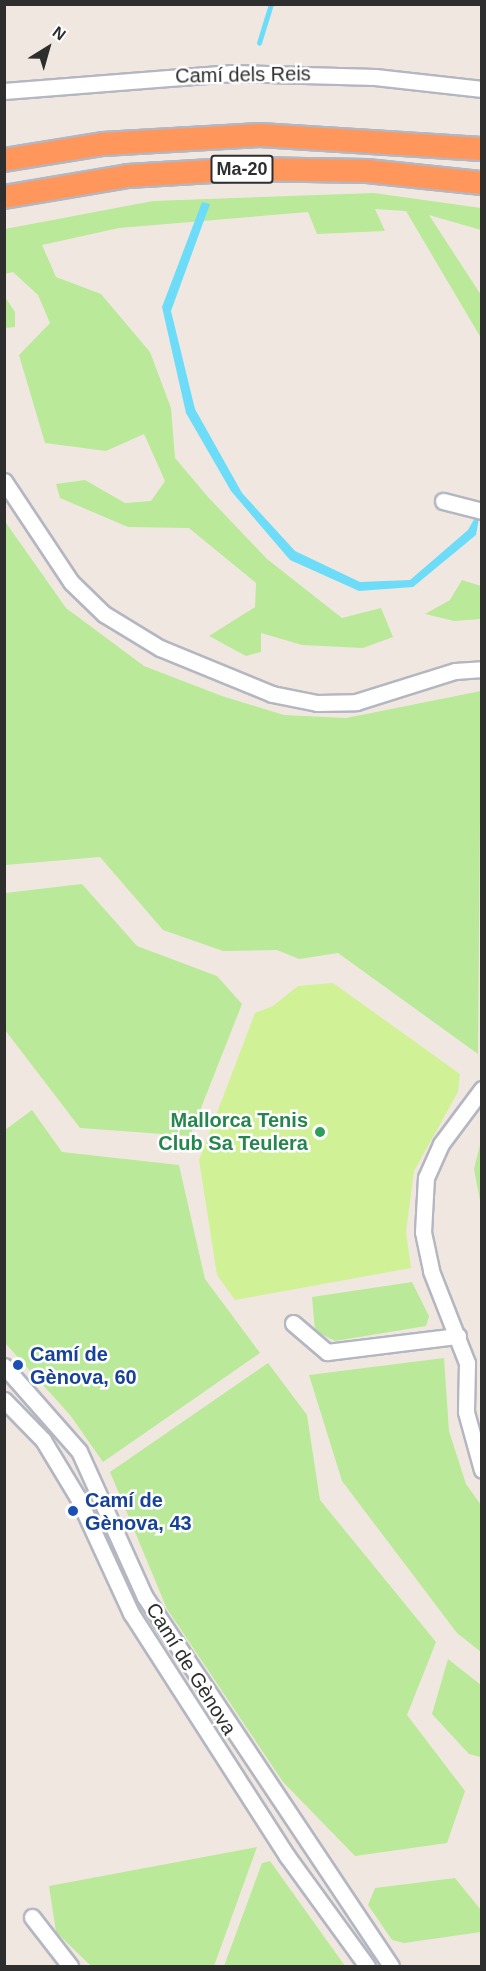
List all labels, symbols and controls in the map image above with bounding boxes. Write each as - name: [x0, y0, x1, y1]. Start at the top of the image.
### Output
- north arrow: [18, 18, 78, 78]
- text: N: [49, 23, 69, 43]
- street label: Camí dels Reis: [175, 62, 311, 88]
- road number: Ma-20: [209, 154, 275, 184]
- place label: Mallorca Tenis Club Sa Teulera: [158, 1108, 308, 1155]
- marker: Mallorca Tenis Club Sa Teulera: [313, 1125, 327, 1139]
- place label: Camí de Gènova, 60: [30, 1342, 137, 1389]
- marker: Camí de Gènova, 60: [11, 1358, 25, 1372]
- place label: Camí de Gènova, 43: [85, 1488, 192, 1535]
- marker: Camí de Gènova, 43: [66, 1504, 80, 1518]
- street label: Camí de Gènova: [141, 1599, 241, 1739]

